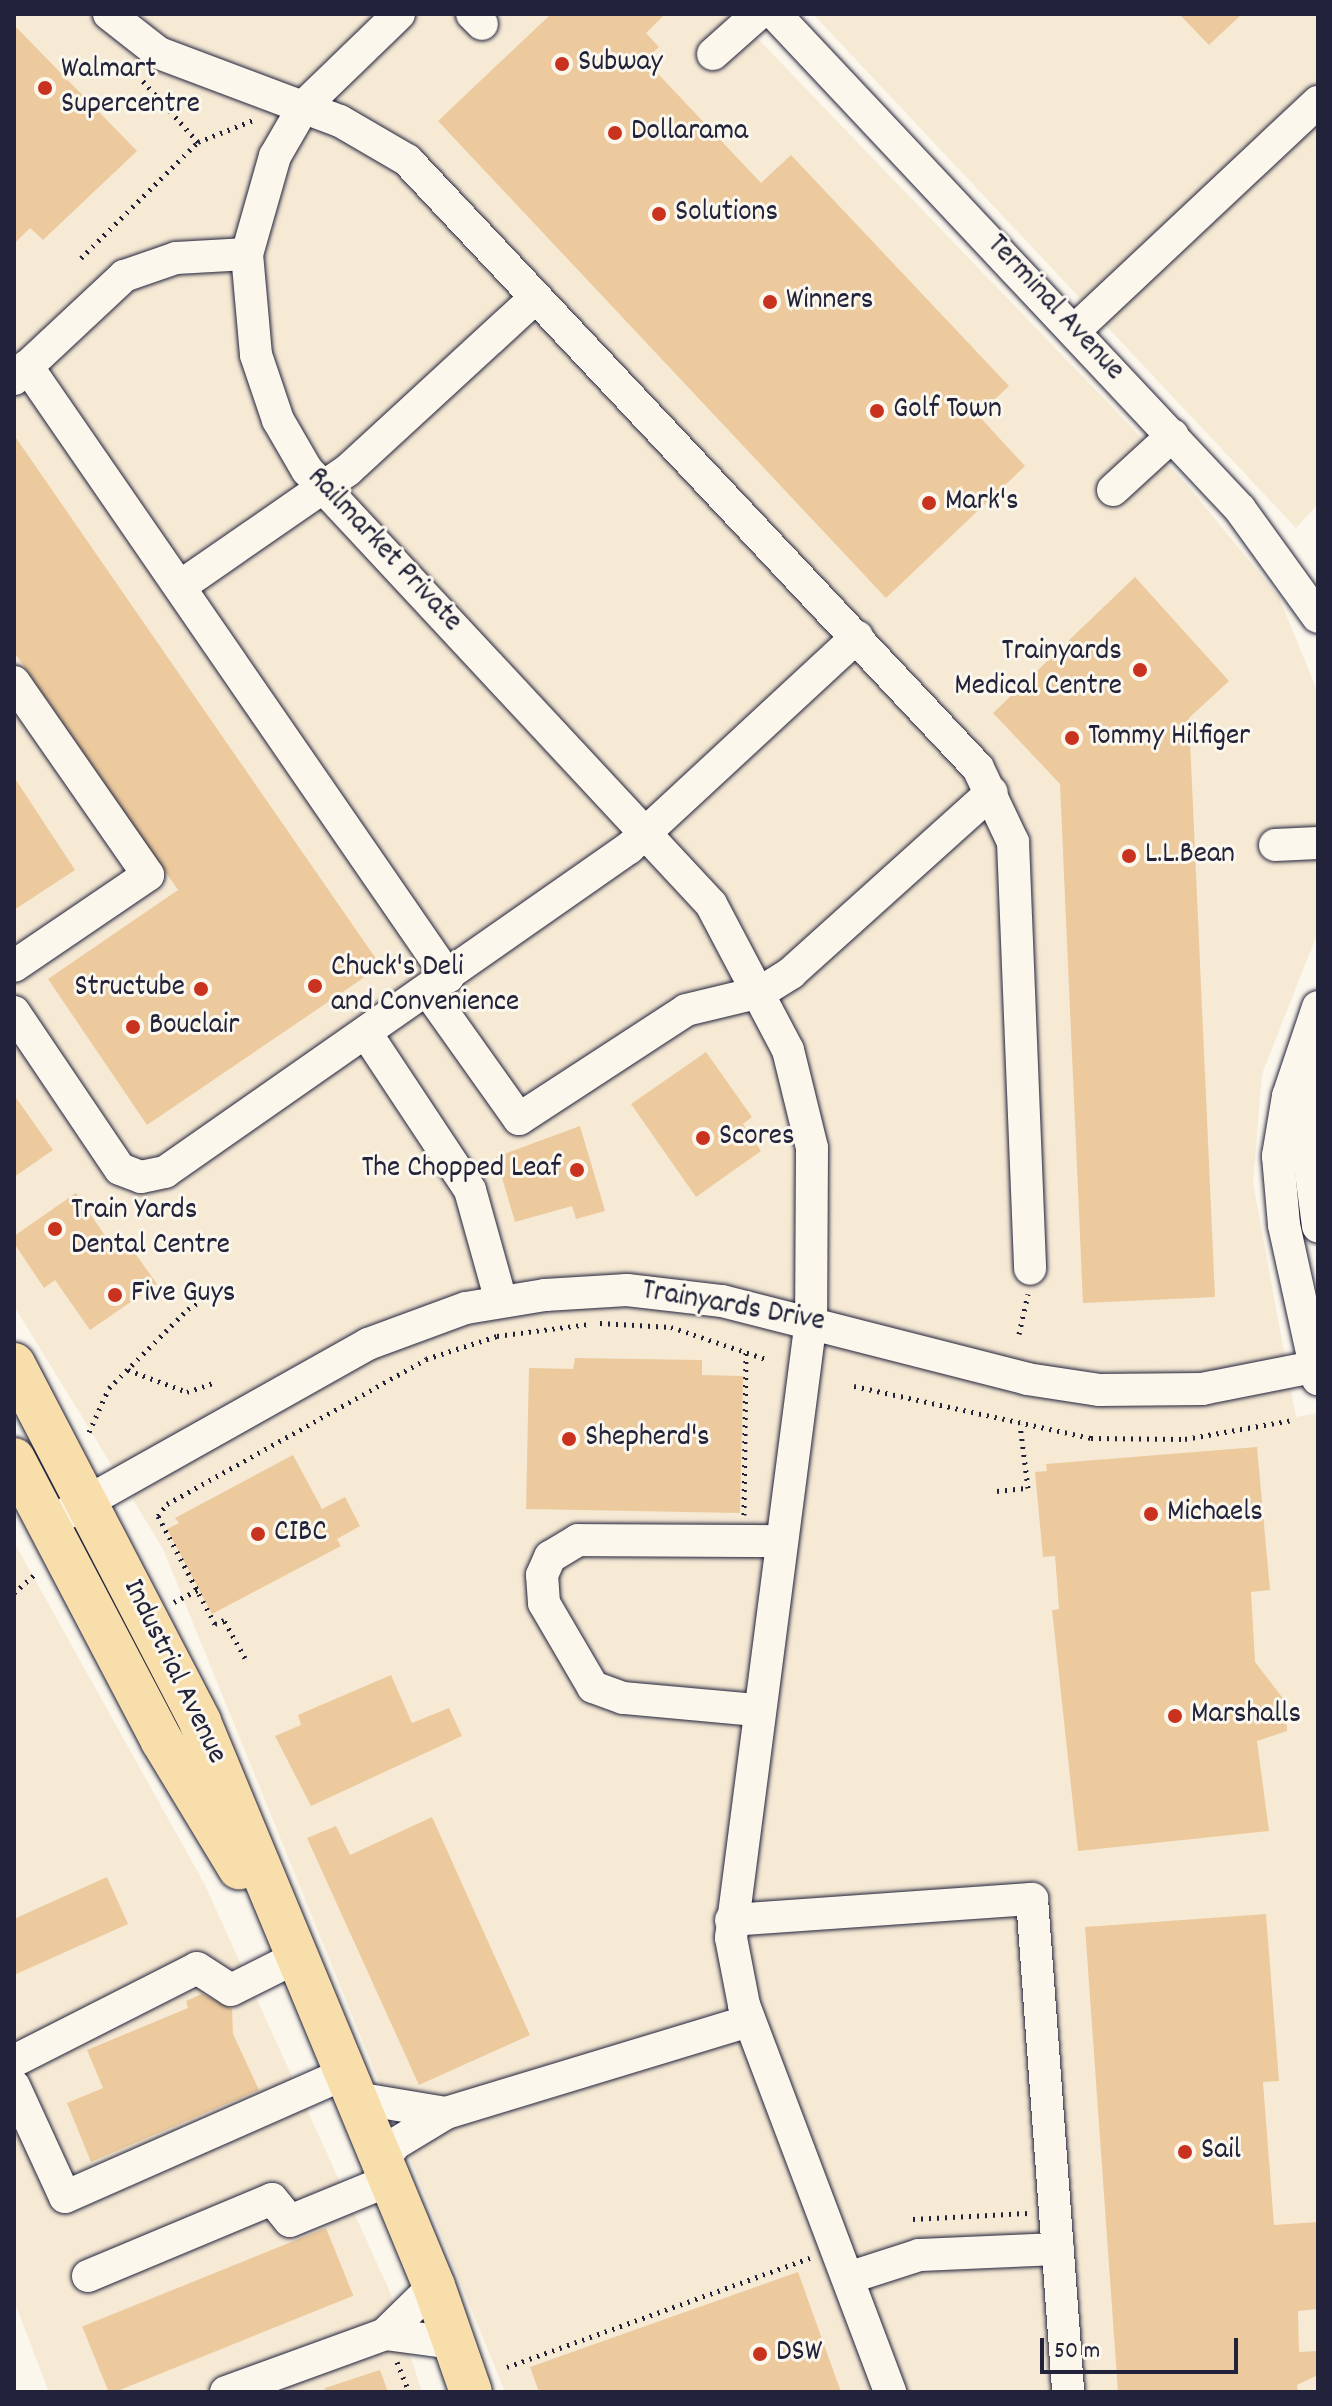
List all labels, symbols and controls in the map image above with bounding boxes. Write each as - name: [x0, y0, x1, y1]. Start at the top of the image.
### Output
- place label: Subway: [578, 46, 663, 82]
- place label: Walmart Supercentre: [61, 53, 200, 124]
- marker: Subway: [553, 55, 571, 73]
- marker: Walmart Supercentre: [36, 79, 54, 97]
- place label: Dollarama: [631, 115, 748, 151]
- marker: Dollarama: [606, 124, 624, 142]
- place label: Solutions: [675, 196, 778, 232]
- marker: Solutions: [650, 205, 668, 223]
- street label: Terminal Avenue: [977, 229, 1131, 389]
- place label: Winners: [786, 284, 873, 320]
- marker: Winners: [761, 293, 779, 311]
- place label: Golf Town: [893, 393, 1002, 429]
- marker: Golf Town: [868, 402, 886, 420]
- street label: Railmarket Private: [298, 461, 468, 641]
- place label: Mark's: [945, 485, 1019, 521]
- marker: Mark's: [920, 494, 938, 512]
- place label: Trainyards Medical Centre: [954, 635, 1122, 706]
- marker: Trainyards Medical Centre: [1129, 659, 1151, 681]
- place label: Tommy Hilfiger: [1088, 720, 1250, 756]
- marker: Tommy Hilfiger: [1063, 729, 1081, 747]
- place label: L.L.Bean: [1145, 838, 1235, 874]
- marker: L.L.Bean: [1120, 847, 1138, 865]
- place label: Chuck's Deli and Convenience: [331, 951, 519, 1022]
- place label: Structube: [74, 971, 185, 1007]
- marker: Chuck's Deli and Convenience: [306, 977, 324, 995]
- marker: Structube: [192, 980, 210, 998]
- place label: Bouclair: [149, 1009, 239, 1045]
- marker: Bouclair: [124, 1018, 142, 1036]
- place label: Scores: [719, 1120, 795, 1156]
- marker: Scores: [694, 1129, 712, 1147]
- place label: The Chopped Leaf: [361, 1152, 561, 1188]
- marker: The Chopped Leaf: [568, 1161, 586, 1179]
- place label: Train Yards Dental Centre: [71, 1194, 230, 1264]
- marker: Train Yards Dental Centre: [46, 1220, 64, 1238]
- street label: Trainyards Drive: [639, 1274, 827, 1342]
- place label: Five Guys: [131, 1277, 235, 1313]
- marker: Five Guys: [106, 1286, 124, 1304]
- place label: Shepherd's: [585, 1421, 710, 1457]
- marker: Shepherd's: [560, 1430, 578, 1448]
- place label: Michaels: [1167, 1496, 1263, 1532]
- marker: Michaels: [1142, 1505, 1160, 1523]
- place label: CIBC: [274, 1516, 327, 1552]
- marker: CIBC: [249, 1525, 267, 1543]
- street label: Industrial Avenue: [113, 1574, 233, 1770]
- place label: Marshalls: [1191, 1698, 1301, 1734]
- marker: Marshalls: [1166, 1707, 1184, 1725]
- place label: Sail: [1201, 2134, 1241, 2170]
- marker: Sail: [1176, 2143, 1194, 2161]
- scale bar: [1044, 2322, 1242, 2372]
- text: 50 m: [1054, 2335, 1100, 2369]
- place label: DSW: [776, 2336, 822, 2372]
- marker: DSW: [751, 2345, 769, 2363]

